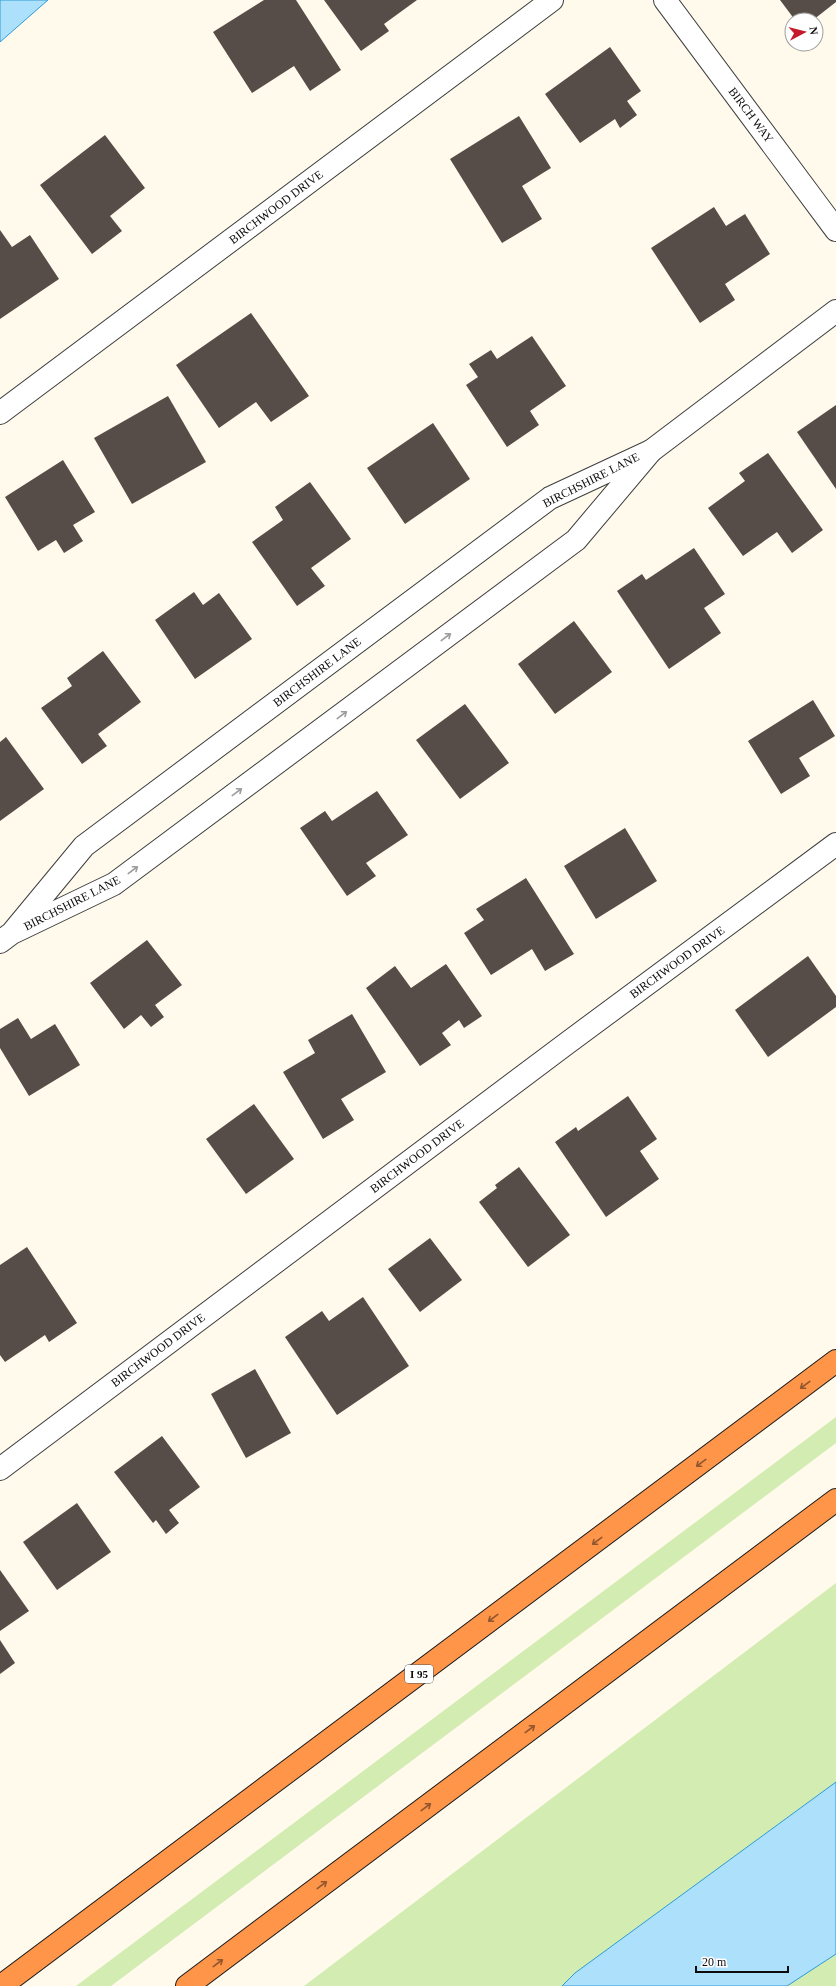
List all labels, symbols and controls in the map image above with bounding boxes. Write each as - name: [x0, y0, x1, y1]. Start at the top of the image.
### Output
- north arrow: [784, 12, 824, 52]
- text: N: [807, 26, 820, 36]
- street label: BIRCH WAY: [726, 85, 777, 146]
- street label: BIRCHWOOD DRIVE: [226, 167, 326, 247]
- street label: BIRCHSHIRE LANE: [540, 450, 642, 510]
- one-way arrow: [440, 633, 451, 641]
- street label: BIRCHSHIRE LANE: [270, 634, 364, 710]
- one-way arrow: [336, 711, 347, 719]
- one-way arrow: [232, 788, 243, 797]
- one-way arrow: [128, 866, 139, 874]
- street label: BIRCHSHIRE LANE: [21, 873, 123, 933]
- street label: BIRCHWOOD DRIVE: [627, 923, 727, 1001]
- street label: BIRCHWOOD DRIVE: [367, 1116, 467, 1196]
- street label: BIRCHWOOD DRIVE: [108, 1310, 208, 1390]
- one-way arrow: [799, 1381, 810, 1389]
- one-way arrow: [695, 1459, 706, 1467]
- one-way arrow: [591, 1536, 602, 1545]
- one-way arrow: [487, 1614, 498, 1623]
- road number: I 95: [405, 1665, 433, 1683]
- one-way arrow: [525, 1725, 536, 1733]
- one-way arrow: [421, 1803, 432, 1811]
- one-way arrow: [317, 1880, 328, 1889]
- scale bar: [696, 1948, 788, 1974]
- text: 20 m: [702, 1955, 727, 1969]
- one-way arrow: [213, 1958, 224, 1967]

